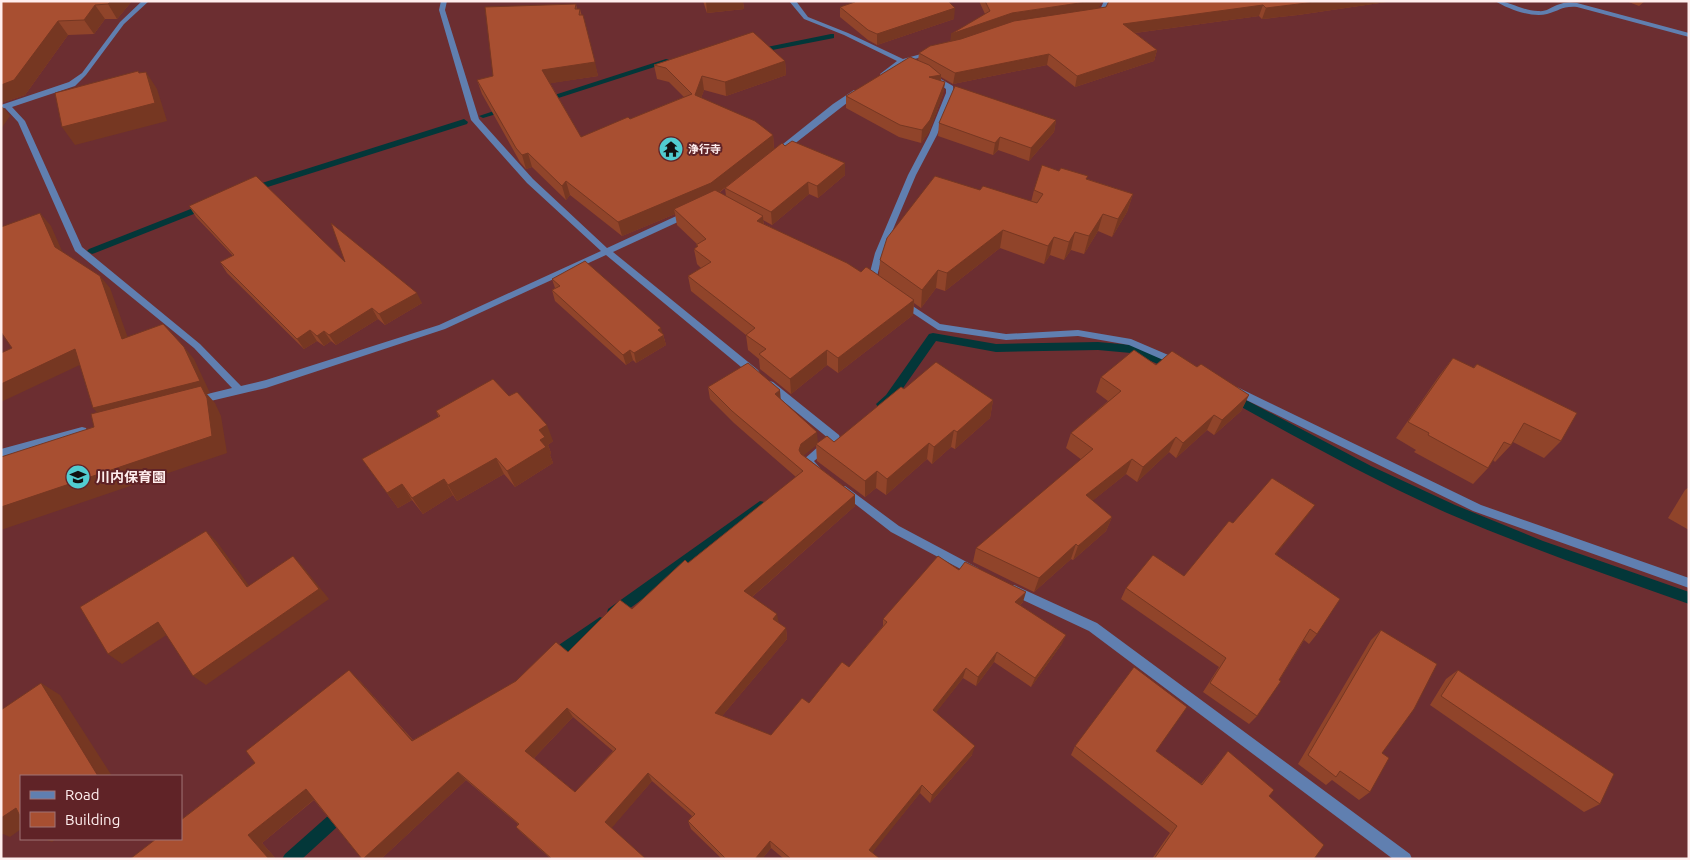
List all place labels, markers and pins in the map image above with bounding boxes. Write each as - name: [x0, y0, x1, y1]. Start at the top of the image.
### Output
- temple icon: 浄行寺: [658, 136, 684, 162]
- place label: 浄行寺: [688, 143, 721, 155]
- school or university icon: 川内保育園: [65, 464, 91, 490]
- place label: 川内保育園: [96, 469, 166, 485]

